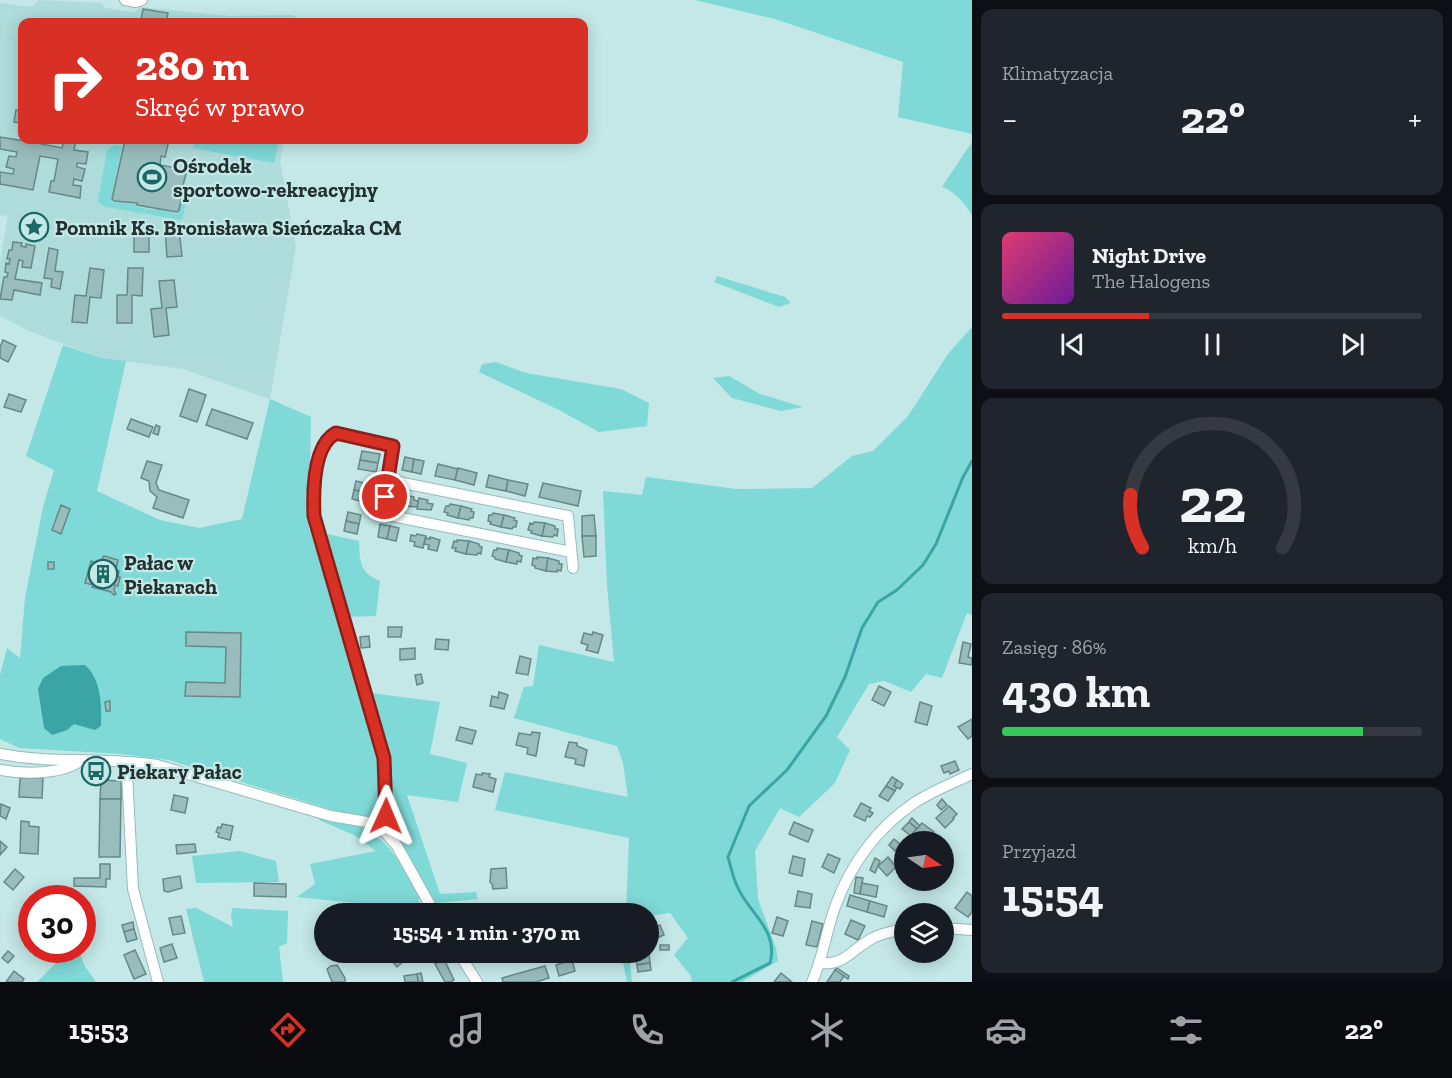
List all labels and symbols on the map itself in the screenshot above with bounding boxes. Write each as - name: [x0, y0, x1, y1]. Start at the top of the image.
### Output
- place label: Ośrodek sportowo-rekreacyjny: [173, 153, 378, 202]
- sports icon: Ośrodek sportowo-rekreacyjny: [136, 161, 168, 193]
- place icon: Pomnik Ks. Bronisława Sieńczaka CM: [18, 211, 50, 243]
- place label: Pomnik Ks. Bronisława Sieńczaka CM: [55, 215, 402, 240]
- pin: [359, 471, 410, 522]
- place label: Pałac w Piekarach: [124, 550, 217, 599]
- building icon: Pałac w Piekarach: [87, 558, 119, 590]
- bus stop icon: Piekary Pałac: [80, 755, 112, 787]
- place label: Piekary Pałac: [117, 759, 242, 784]
- position arrow: [354, 784, 418, 848]
- north arrow: [894, 831, 954, 891]
- speed limit sign: 30: [18, 885, 96, 963]

